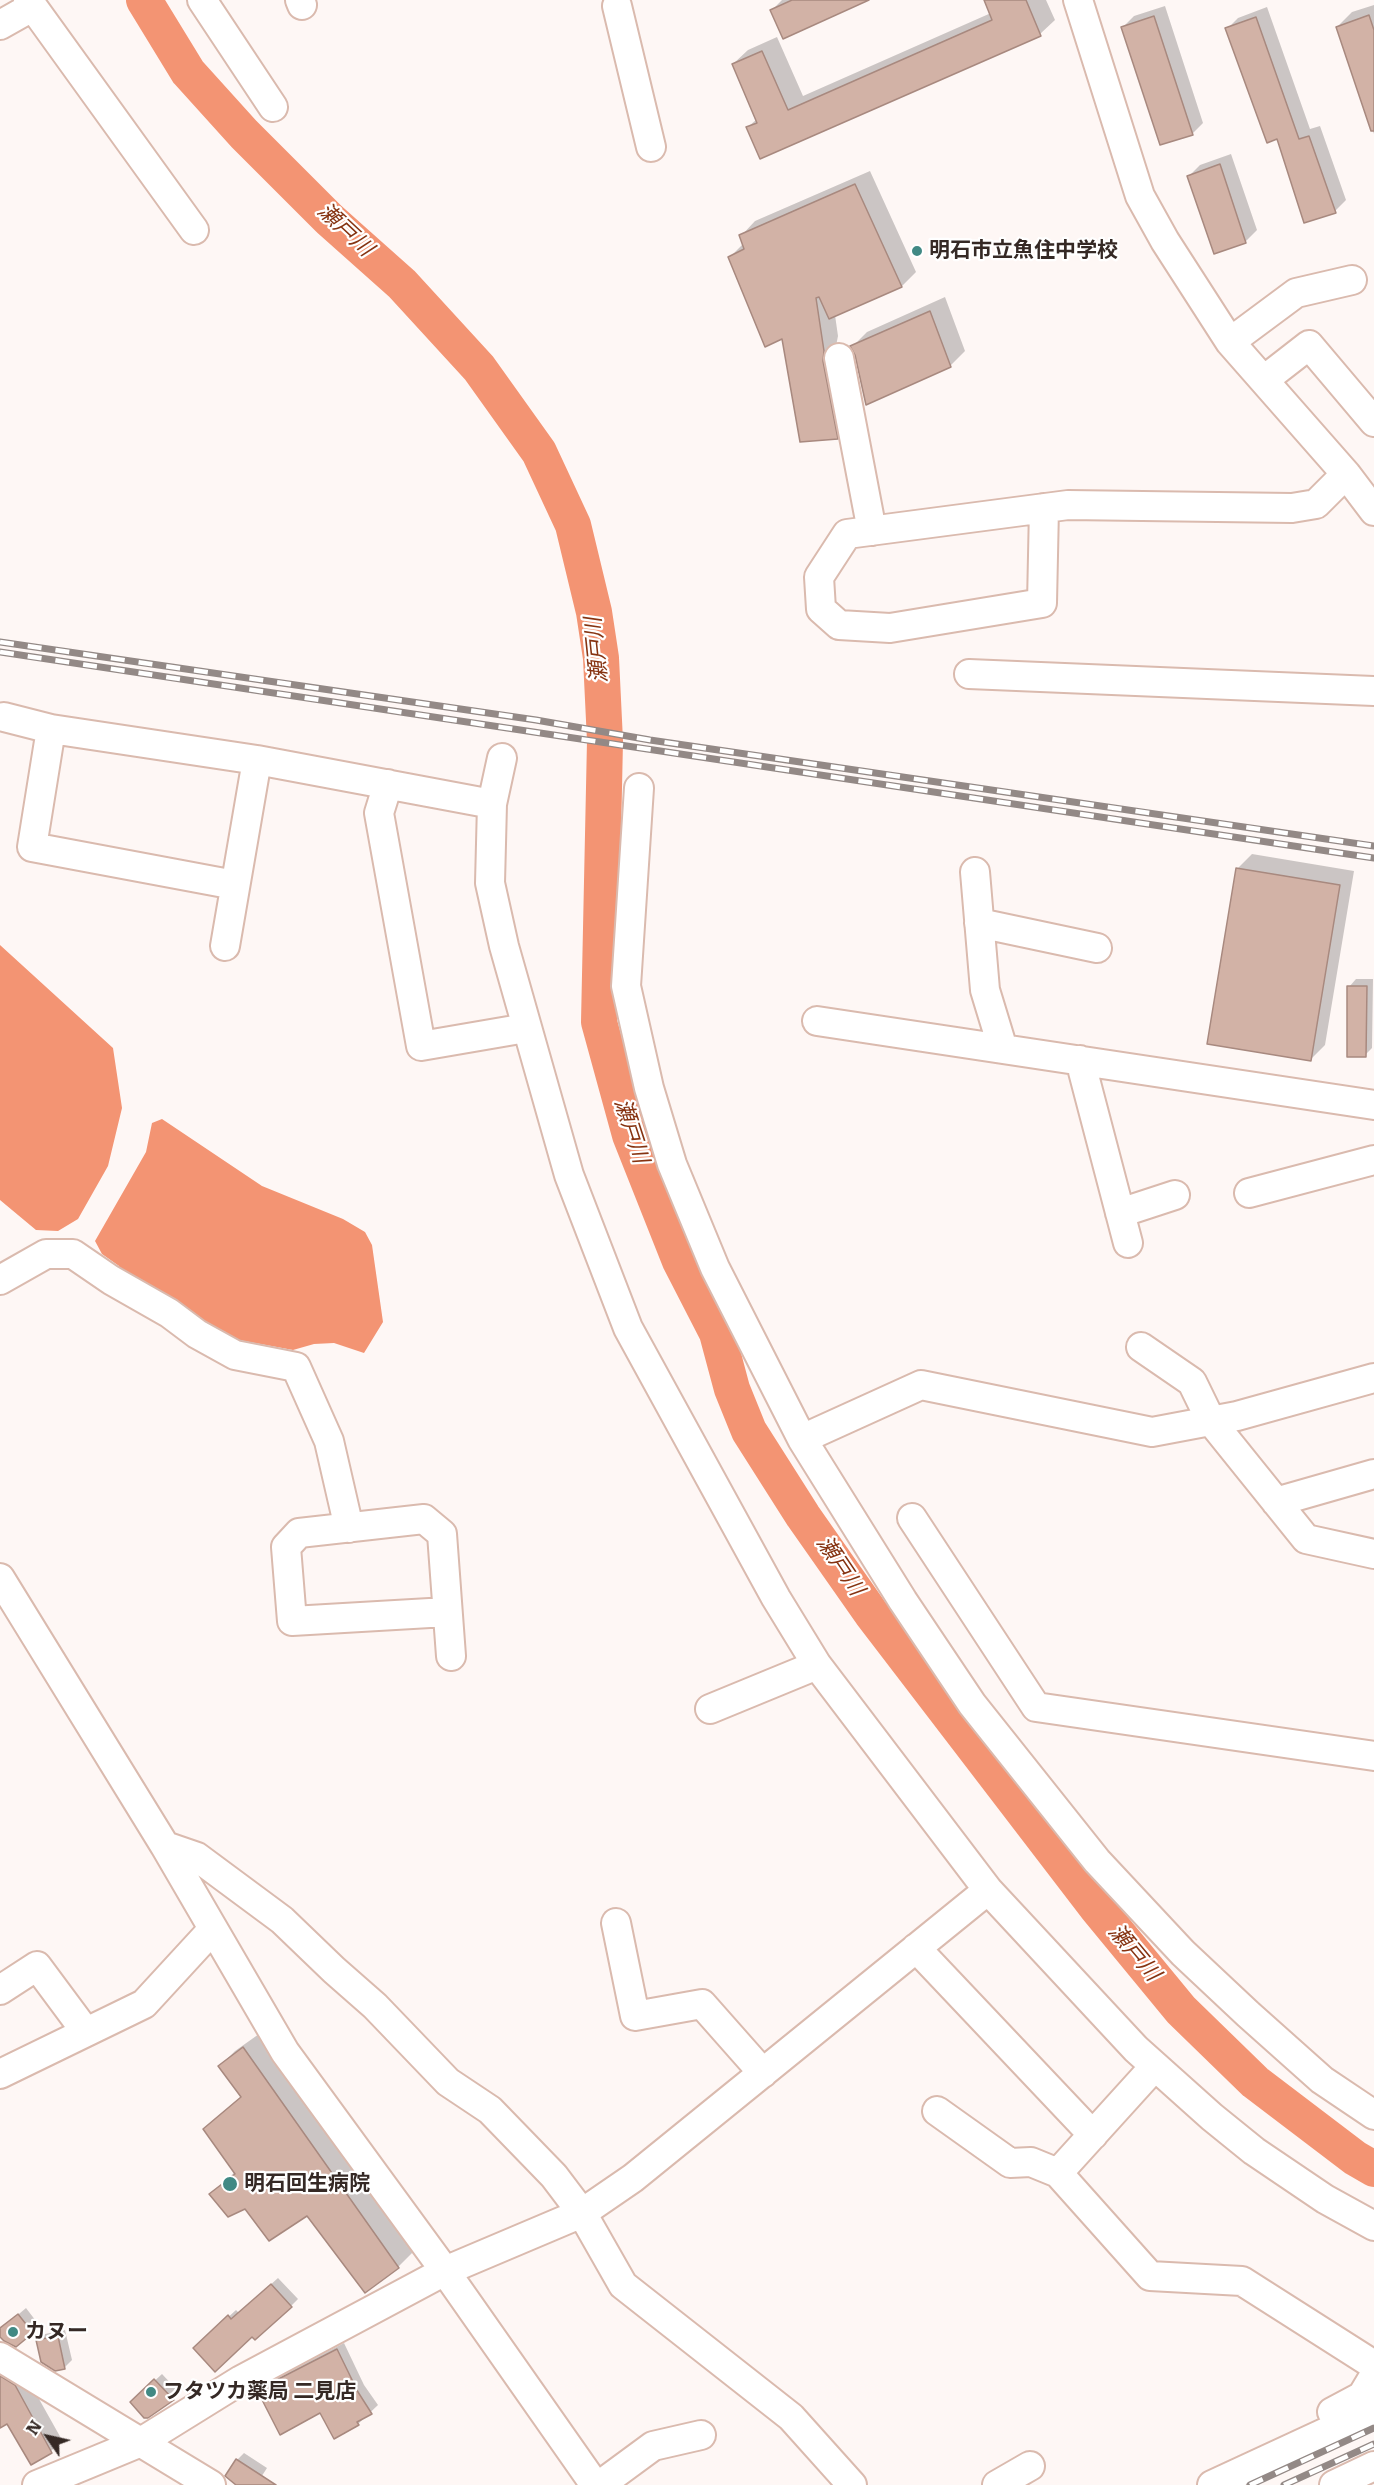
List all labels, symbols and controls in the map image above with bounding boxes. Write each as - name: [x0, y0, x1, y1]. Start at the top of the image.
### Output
- water label: 瀬戸川: [312, 198, 378, 262]
- place label: 明石市立魚住中学校: [929, 238, 1118, 264]
- marker: 明石市立魚住中学校: [910, 244, 924, 258]
- water label: 瀬戸川: [580, 616, 614, 684]
- water label: 瀬戸川: [608, 1096, 654, 1166]
- water label: 瀬戸川: [811, 1531, 869, 1601]
- water label: 瀬戸川: [1103, 1919, 1165, 1987]
- place label: 明石回生病院: [244, 2171, 370, 2197]
- marker: 明石回生病院: [221, 2175, 239, 2193]
- place label: カヌー: [25, 2319, 88, 2345]
- marker: カヌー: [6, 2325, 20, 2339]
- place label: フタツカ薬局 二見店: [163, 2379, 356, 2405]
- marker: フタツカ薬局 二見店: [144, 2385, 158, 2399]
- north arrow: [18, 2407, 78, 2467]
- text: N: [19, 2415, 47, 2439]

